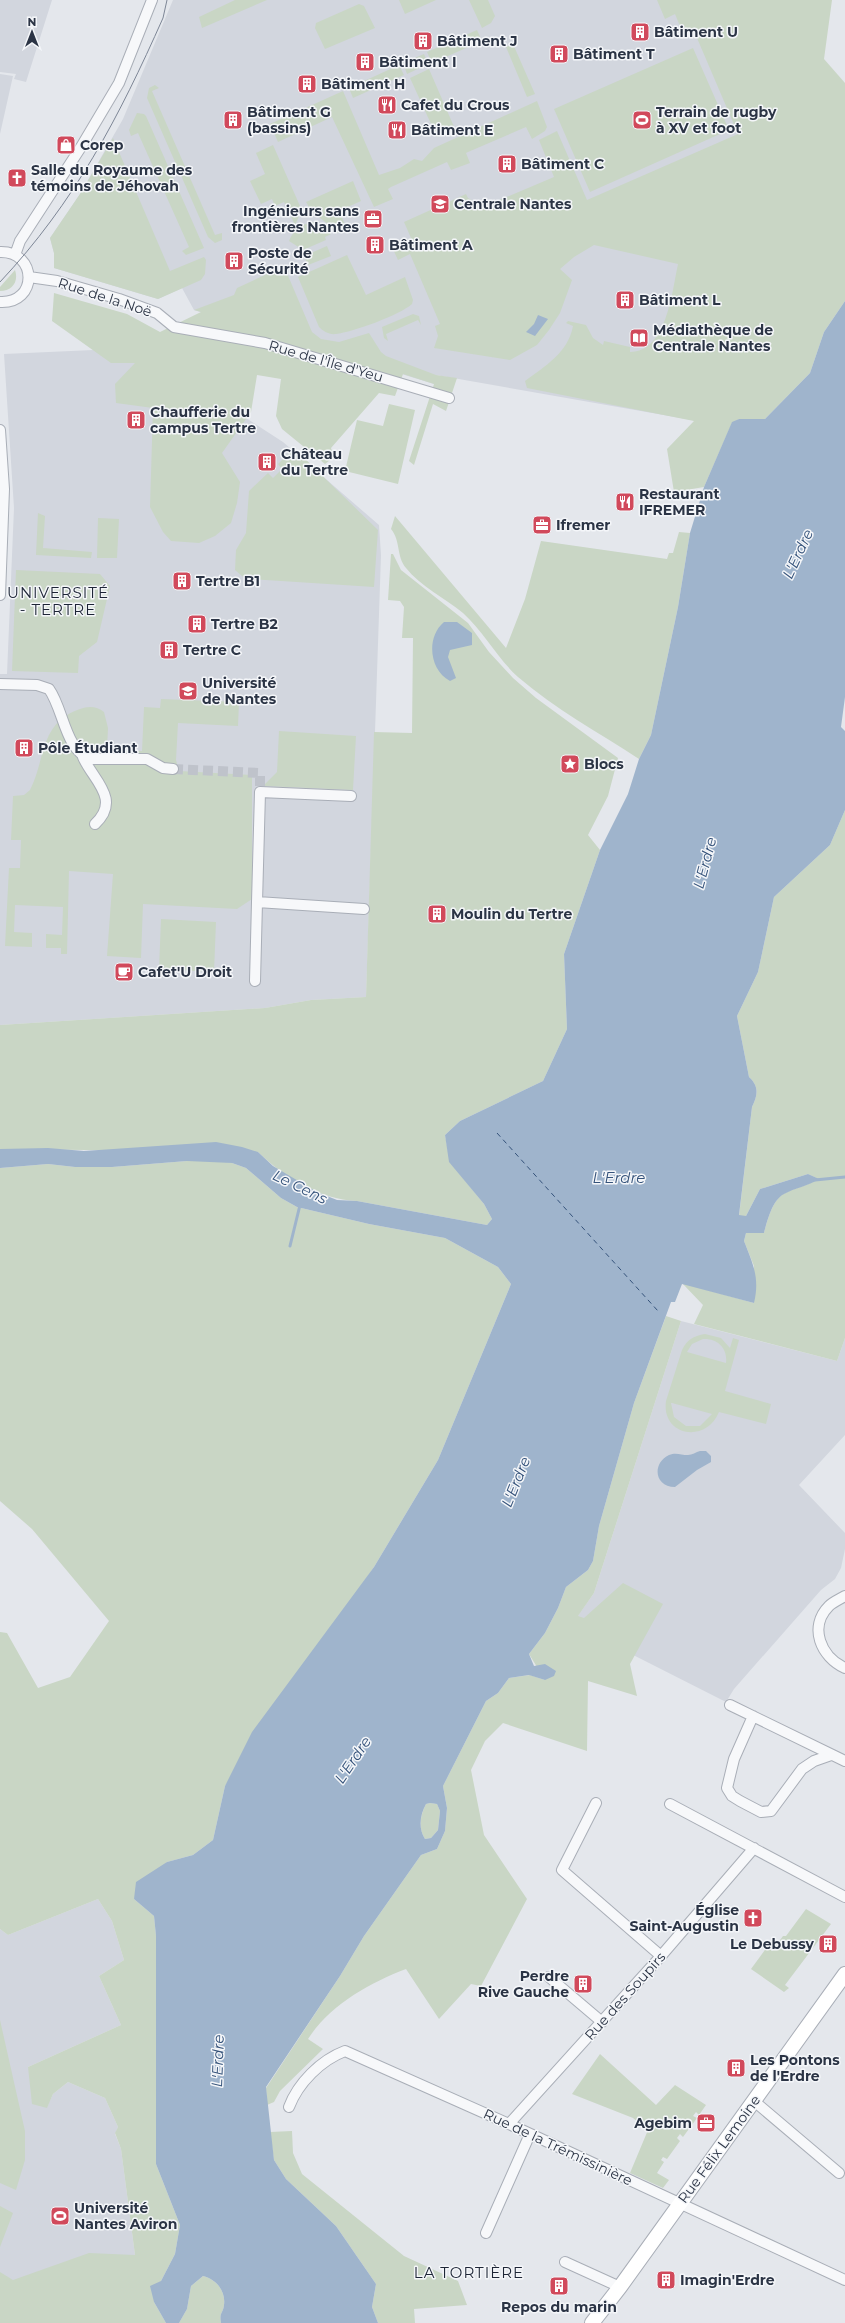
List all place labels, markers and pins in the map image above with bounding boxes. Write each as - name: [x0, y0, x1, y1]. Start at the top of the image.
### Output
- building icon: Bâtiment U: [629, 21, 651, 43]
- place label: Bâtiment U: [654, 23, 738, 41]
- building icon: Bâtiment J: [412, 30, 434, 52]
- place label: Bâtiment J: [437, 32, 518, 50]
- building icon: Bâtiment T: [548, 43, 570, 65]
- place label: Bâtiment T: [573, 45, 655, 63]
- building icon: Bâtiment I: [354, 51, 376, 73]
- place label: Bâtiment I: [379, 53, 457, 71]
- building icon: Bâtiment H: [296, 73, 318, 95]
- place label: Bâtiment H: [321, 75, 405, 93]
- restaurant icon: Cafet du Crous: [376, 94, 398, 116]
- place label: Cafet du Crous: [401, 96, 510, 114]
- place label: Bâtiment G (bassins): [247, 103, 331, 137]
- place label: Terrain de rugby à XV et foot: [656, 103, 777, 137]
- building icon: Bâtiment G (bassins): [222, 109, 244, 131]
- sports icon: Terrain de rugby à XV et foot: [631, 109, 653, 131]
- restaurant icon: Bâtiment E: [386, 119, 408, 141]
- place label: Bâtiment E: [411, 121, 493, 139]
- shop icon: Corep: [55, 134, 77, 156]
- place label: Corep: [80, 136, 124, 154]
- building icon: Bâtiment C: [496, 153, 518, 175]
- place label: Bâtiment C: [521, 155, 604, 173]
- place label: Salle du Royaume des témoins de Jéhovah: [31, 161, 193, 195]
- church icon: Salle du Royaume des témoins de Jéhovah: [6, 167, 28, 189]
- school or university icon: Centrale Nantes: [429, 193, 451, 215]
- place label: Centrale Nantes: [454, 195, 572, 213]
- place label: Ingénieurs sans frontières Nantes: [232, 202, 360, 236]
- office icon: Ingénieurs sans frontières Nantes: [362, 208, 384, 230]
- building icon: Bâtiment A: [364, 234, 386, 256]
- place label: Bâtiment A: [389, 236, 473, 254]
- place label: Poste de Sécurité: [248, 244, 312, 278]
- building icon: Poste de Sécurité: [223, 250, 245, 272]
- building icon: Bâtiment L: [614, 289, 636, 311]
- place label: Bâtiment L: [639, 291, 721, 309]
- place label: Médiathèque de Centrale Nantes: [653, 321, 773, 355]
- library icon: Médiathèque de Centrale Nantes: [628, 327, 650, 349]
- place label: Chaufferie du campus Tertre: [150, 403, 256, 437]
- building icon: Chaufferie du campus Tertre: [125, 409, 147, 431]
- place label: Château du Tertre: [281, 445, 348, 479]
- building icon: Château du Tertre: [256, 451, 278, 473]
- place label: Restaurant IFREMER: [639, 485, 720, 519]
- restaurant icon: Restaurant IFREMER: [614, 491, 636, 513]
- office icon: Ifremer: [531, 514, 553, 536]
- place label: Ifremer: [556, 516, 610, 534]
- building icon: Tertre B1: [171, 570, 193, 592]
- place label: Tertre B1: [196, 572, 260, 590]
- building icon: Tertre B2: [186, 613, 208, 635]
- place label: Tertre B2: [211, 615, 278, 633]
- building icon: Tertre C: [158, 639, 180, 661]
- place label: Tertre C: [183, 641, 241, 659]
- place label: Université de Nantes: [202, 674, 277, 708]
- school or university icon: Université de Nantes: [177, 680, 199, 702]
- building icon: Pôle Étudiant: [13, 737, 35, 759]
- place label: Pôle Étudiant: [38, 739, 138, 757]
- place icon: Blocs: [559, 753, 581, 775]
- place label: Blocs: [584, 755, 624, 773]
- building icon: Moulin du Tertre: [426, 903, 448, 925]
- place label: Moulin du Tertre: [451, 905, 572, 923]
- cafe icon: Cafet'U Droit: [113, 961, 135, 983]
- place label: Cafet'U Droit: [138, 963, 232, 981]
- place label: Église Saint-Augustin: [629, 1901, 739, 1935]
- church icon: Église Saint-Augustin: [742, 1907, 764, 1929]
- building icon: Le Debussy: [817, 1933, 839, 1955]
- place label: Le Debussy: [730, 1935, 815, 1953]
- place label: Perdre Rive Gauche: [478, 1967, 569, 2001]
- building icon: Perdre Rive Gauche: [572, 1973, 594, 1995]
- place label: Les Pontons de l'Erdre: [750, 2051, 840, 2085]
- building icon: Les Pontons de l'Erdre: [725, 2057, 747, 2079]
- office icon: Agebim: [695, 2112, 717, 2134]
- place label: Agebim: [633, 2114, 692, 2132]
- place label: Université Nantes Aviron: [74, 2199, 177, 2233]
- sports icon: Université Nantes Aviron: [49, 2205, 71, 2227]
- building icon: Imagin'Erdre: [655, 2269, 677, 2291]
- place label: Imagin'Erdre: [680, 2271, 775, 2289]
- building icon: Repos du marin: [548, 2275, 570, 2297]
- place label: Repos du marin: [501, 2298, 617, 2316]

